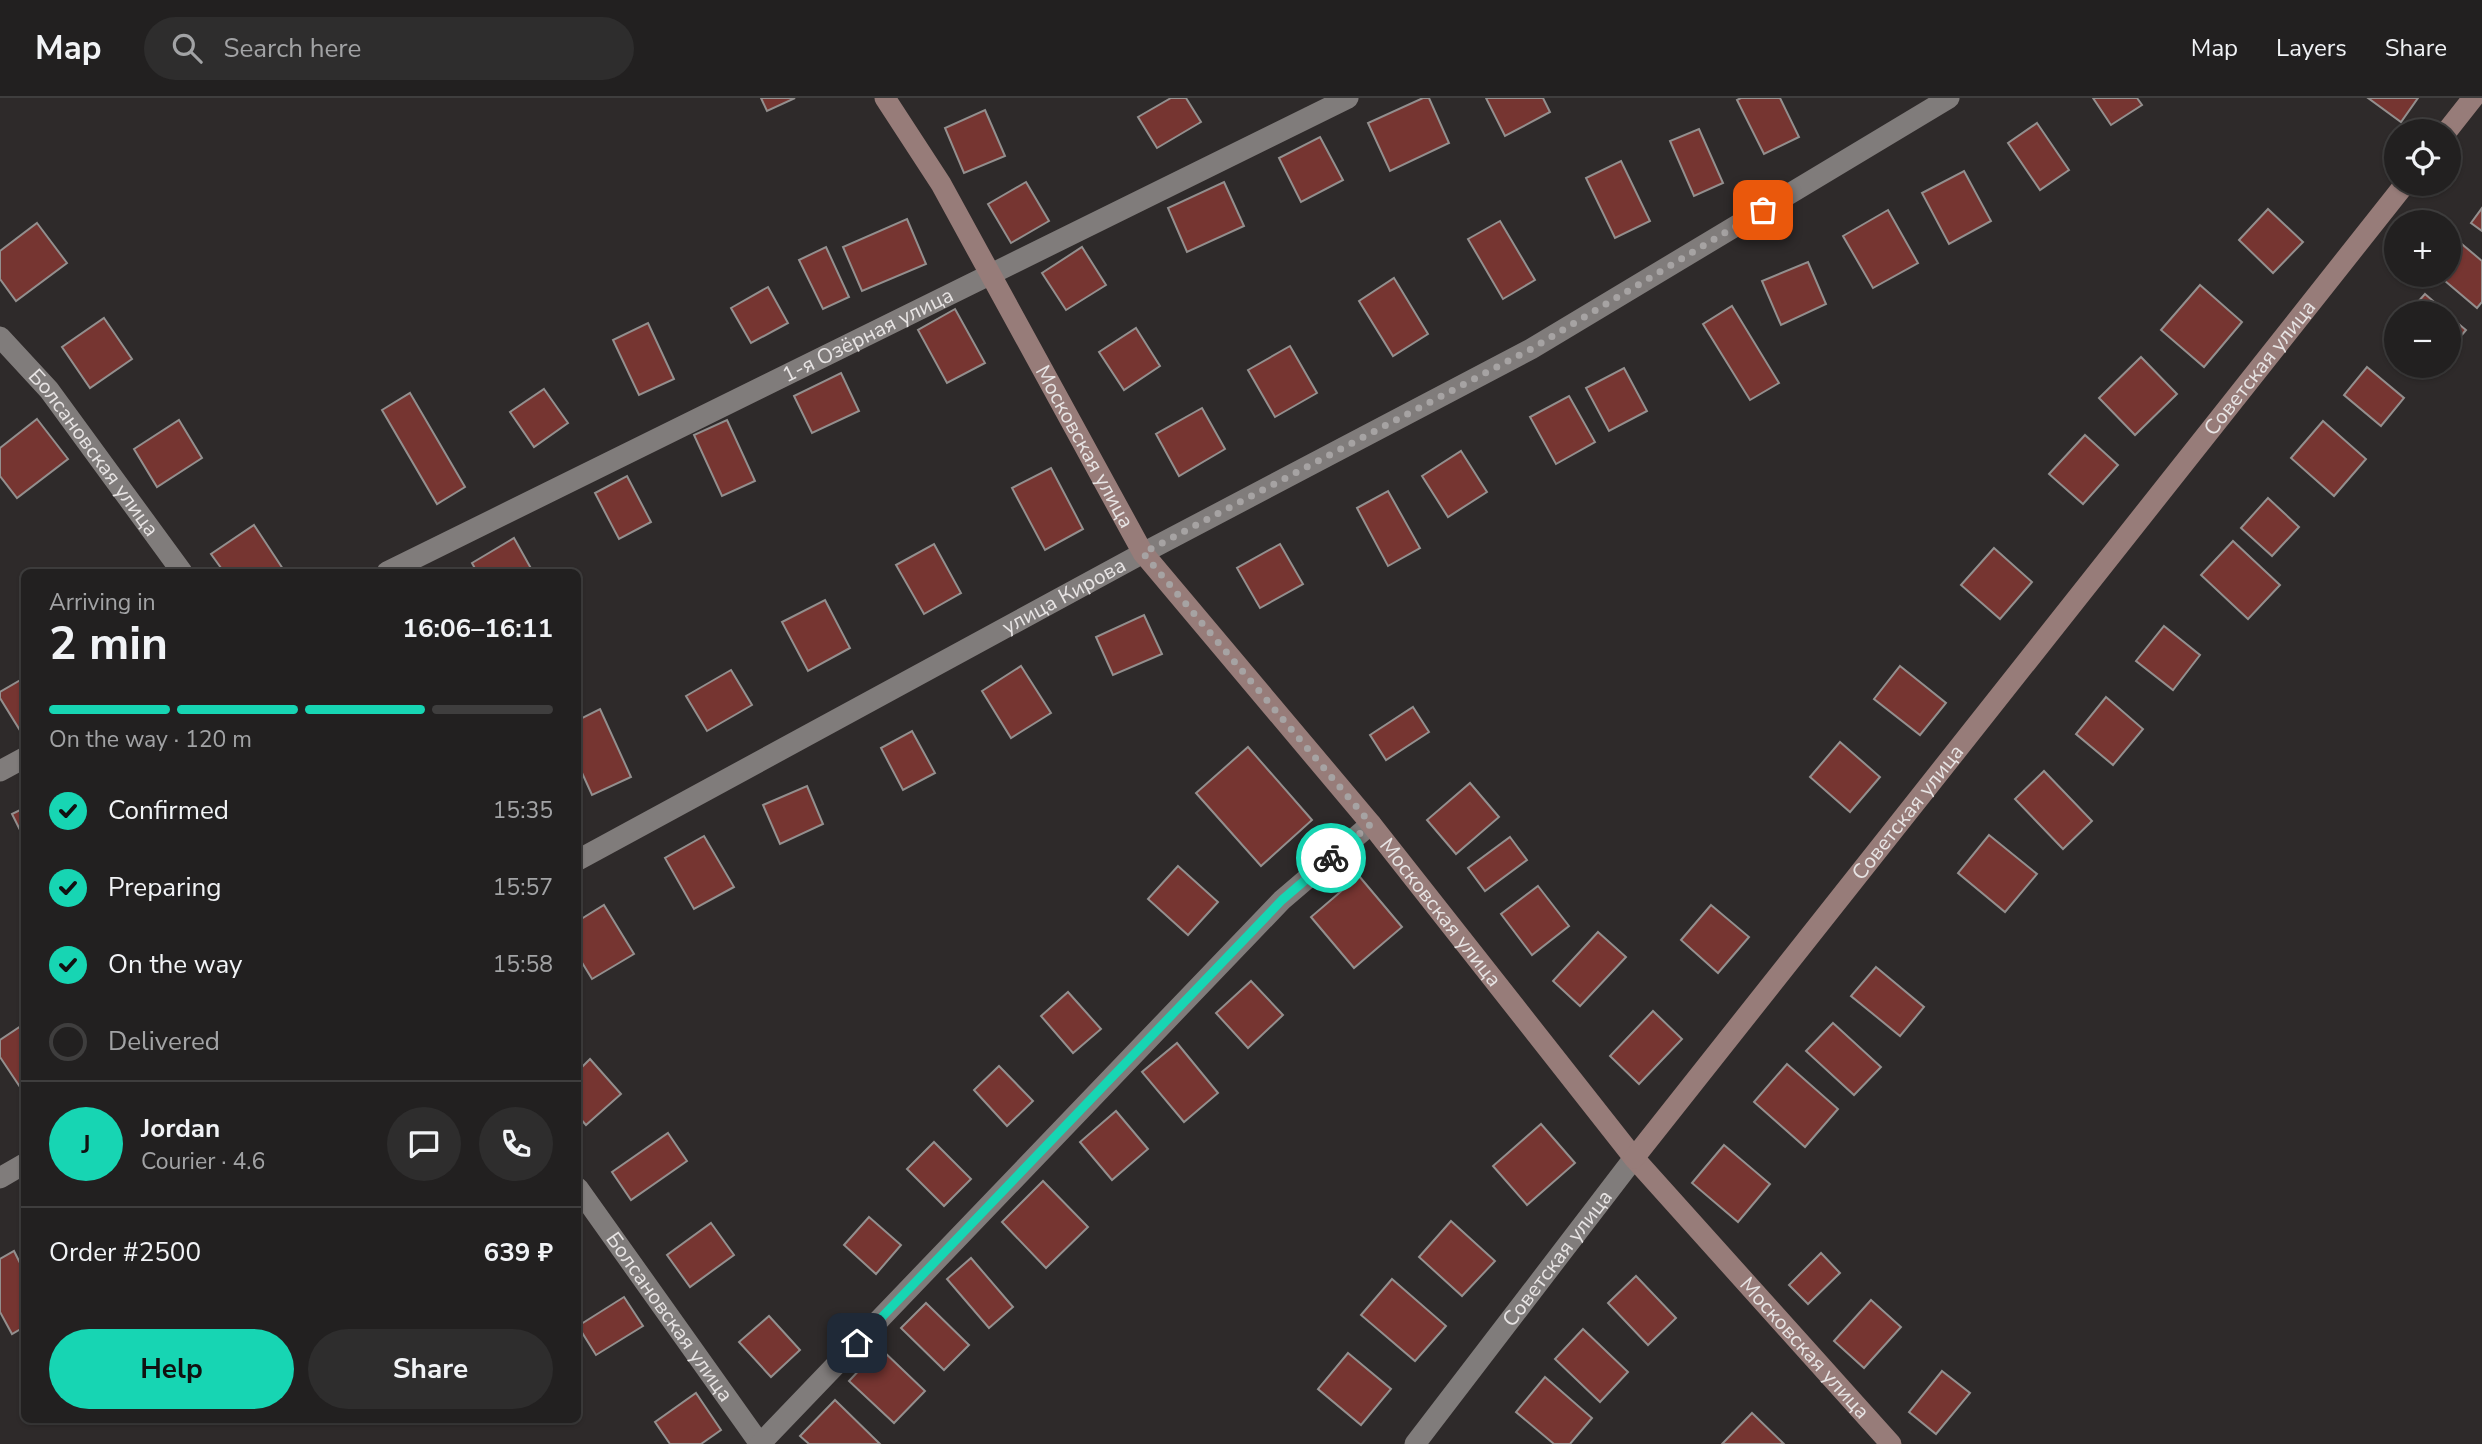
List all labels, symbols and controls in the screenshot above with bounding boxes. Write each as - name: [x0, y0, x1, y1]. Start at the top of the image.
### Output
- search box: [144, 17, 634, 80]
- text: Map: [35, 26, 102, 71]
- icon: search: [168, 29, 206, 67]
- text: Search here: [224, 31, 361, 66]
- text: Map: [2191, 32, 2238, 64]
- text: Layers: [2276, 32, 2347, 64]
- text: Share: [2385, 32, 2447, 64]
- map controls: [2384, 119, 2461, 378]
- button: locate: [2384, 119, 2461, 196]
- pin: [1733, 180, 1793, 240]
- icon: bag: [1744, 191, 1782, 229]
- button: +: [2384, 210, 2461, 287]
- street label: 1-я Озёрная улица: [777, 281, 958, 389]
- street label: Советская улица: [2197, 294, 2322, 441]
- button: −: [2384, 301, 2461, 378]
- street label: Московская улица: [1029, 360, 1141, 533]
- street label: Болсановская улица: [22, 363, 165, 542]
- street label: улица Кирова: [997, 551, 1131, 641]
- text: Arriving in: [49, 587, 156, 618]
- text: 16:06–16:11: [402, 611, 553, 646]
- text: 2 min: [49, 612, 168, 675]
- text: On the way · 120 m: [49, 724, 252, 755]
- street label: Советская улица: [1845, 739, 1970, 886]
- icon: check: [49, 792, 87, 830]
- text: Confirmed: [108, 793, 229, 828]
- text: 15:35: [493, 795, 553, 826]
- courier: [1296, 823, 1366, 893]
- street label: Московская улица: [1373, 832, 1508, 993]
- icon: bike: [1312, 839, 1350, 877]
- icon: check: [49, 869, 87, 907]
- text: Preparing: [108, 870, 221, 905]
- text: 15:57: [493, 872, 553, 903]
- icon: check: [49, 946, 87, 984]
- text: On the way: [108, 947, 242, 982]
- text: 15:58: [493, 949, 553, 980]
- text: Delivered: [108, 1024, 220, 1059]
- button: chat: [387, 1107, 461, 1181]
- button: phone: [479, 1107, 553, 1181]
- text: Jordan: [141, 1111, 220, 1146]
- text: J: [81, 1127, 91, 1162]
- text: Courier · 4.6: [141, 1146, 265, 1177]
- street label: Советская улица: [1496, 1184, 1619, 1332]
- street label: Болсановская улица: [600, 1226, 740, 1407]
- text: Order #2500: [49, 1235, 201, 1270]
- text: 639 ₽: [484, 1235, 553, 1270]
- street label: Московская улица: [1734, 1271, 1876, 1425]
- pin: [827, 1313, 887, 1373]
- icon: home: [838, 1324, 876, 1362]
- button: Help: [49, 1329, 294, 1409]
- button: Share: [308, 1329, 553, 1409]

